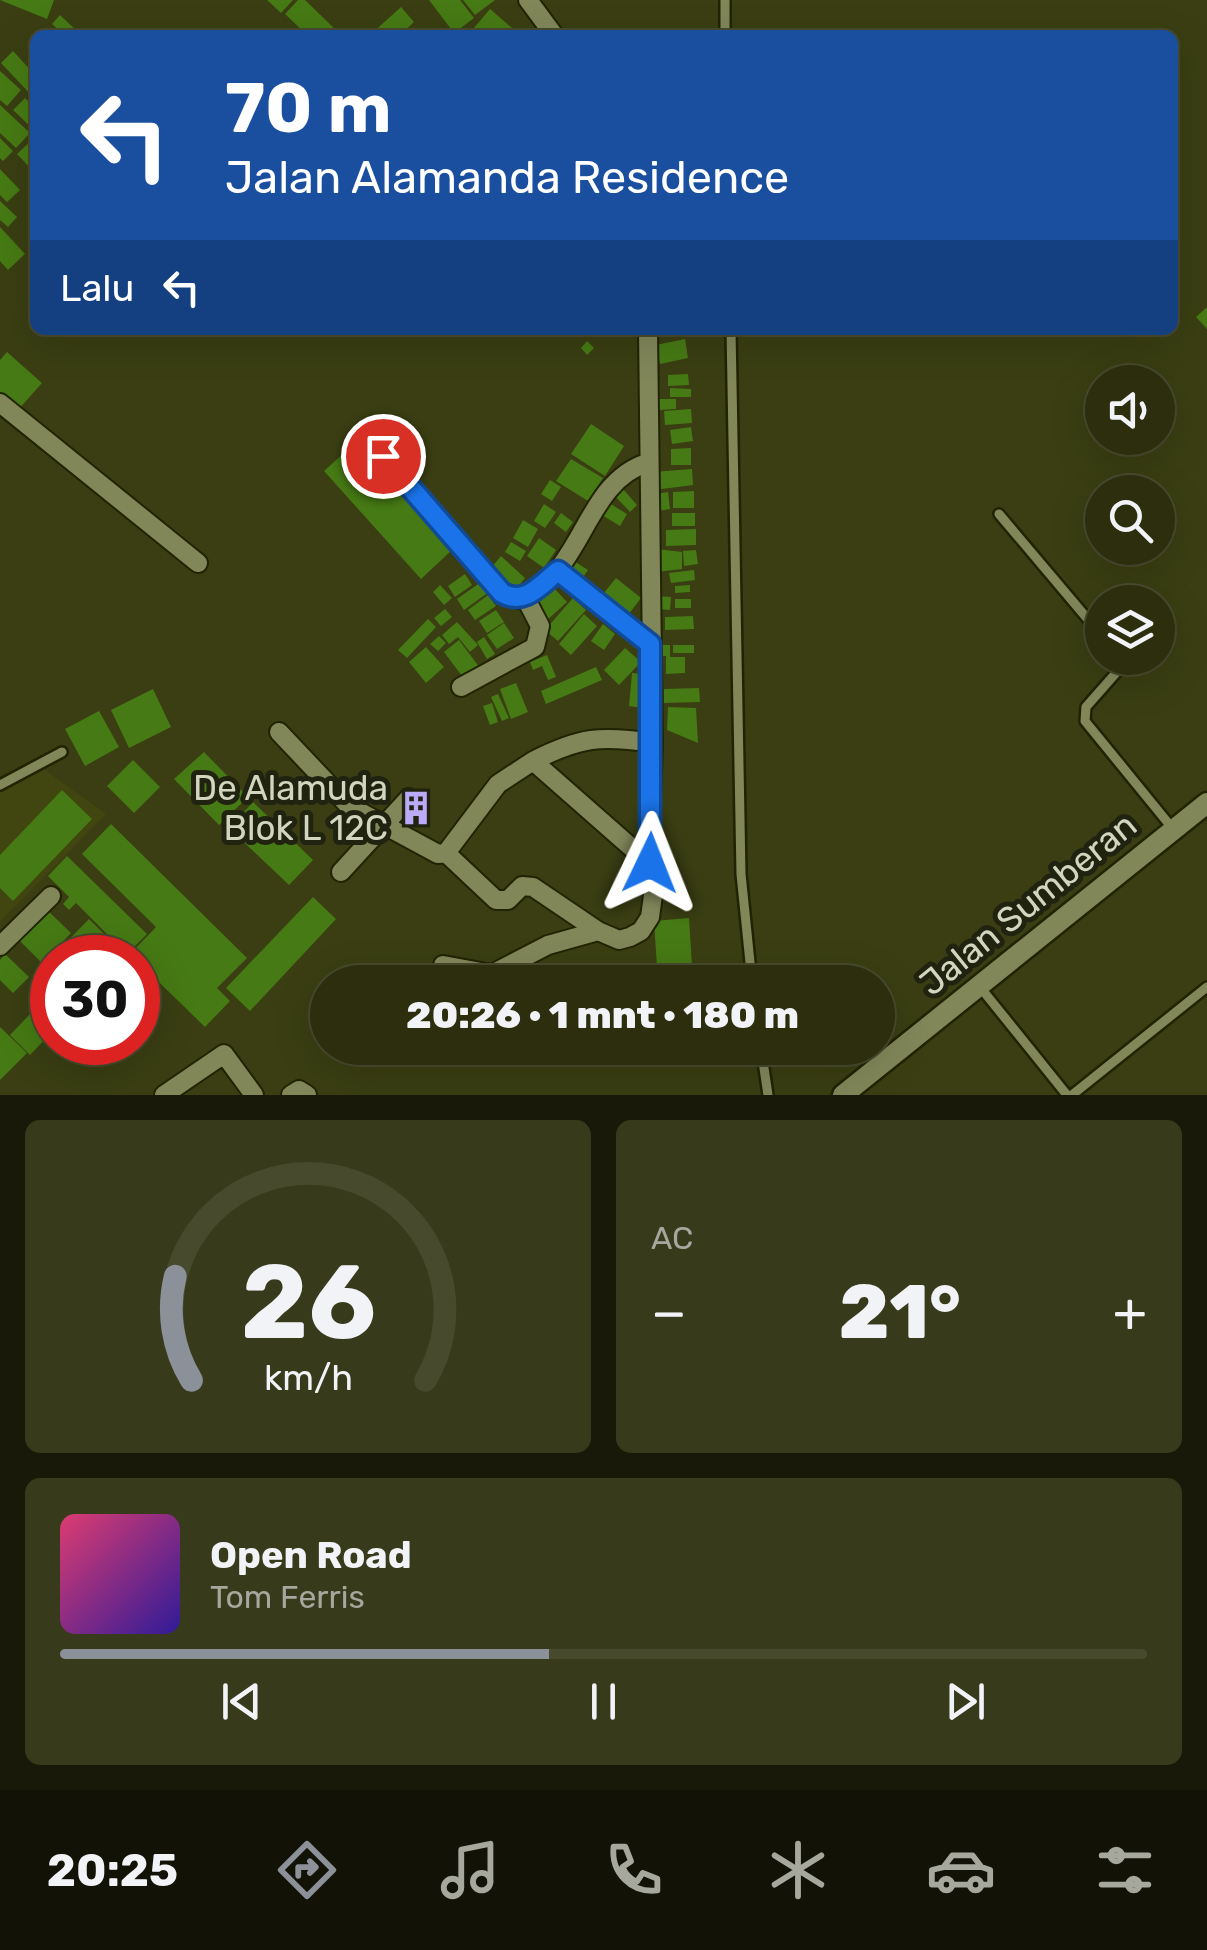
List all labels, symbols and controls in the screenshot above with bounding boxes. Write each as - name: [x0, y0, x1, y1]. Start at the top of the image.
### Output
- text: 70 m: [225, 67, 392, 150]
- icon: left: [60, 70, 190, 200]
- text: Jalan Alamanda Residence: [225, 151, 789, 204]
- icon: left: [154, 260, 209, 315]
- text: Lalu: [60, 265, 134, 311]
- map controls: [1085, 365, 1175, 675]
- button: sound: [1085, 365, 1175, 455]
- pin: [341, 414, 426, 499]
- icon: arrive: [356, 429, 411, 484]
- button: search: [1085, 475, 1175, 565]
- button: layers: [1085, 585, 1175, 675]
- place label: De Alamuda Blok L 12C: [193, 767, 388, 849]
- building icon: De Alamuda Blok L 12C: [397, 789, 435, 827]
- street label: Jalan Sumberan: [911, 804, 1145, 1004]
- position arrow: [598, 811, 702, 915]
- speed limit sign: 30: [30, 935, 160, 1065]
- text: 20:26 · 1 mnt · 180 m: [406, 992, 799, 1038]
- text: AC: [651, 1219, 693, 1257]
- text: 26: [240, 1241, 376, 1364]
- text: 21°: [839, 1268, 961, 1357]
- text: −: [651, 1280, 687, 1345]
- text: +: [1113, 1280, 1147, 1345]
- text: km/h: [263, 1357, 353, 1399]
- text: Open Road: [210, 1532, 412, 1578]
- text: Tom Ferris: [210, 1578, 365, 1616]
- icon: previous: [214, 1674, 269, 1729]
- icon: pause: [576, 1674, 631, 1729]
- icon: next: [938, 1674, 993, 1729]
- icon: directions: [272, 1835, 342, 1905]
- icon: music: [435, 1835, 505, 1905]
- icon: phone: [599, 1835, 669, 1905]
- icon: climate: [763, 1835, 833, 1905]
- icon: car: [926, 1835, 996, 1905]
- icon: filters: [1090, 1835, 1160, 1905]
- text: 20:25: [47, 1844, 178, 1897]

